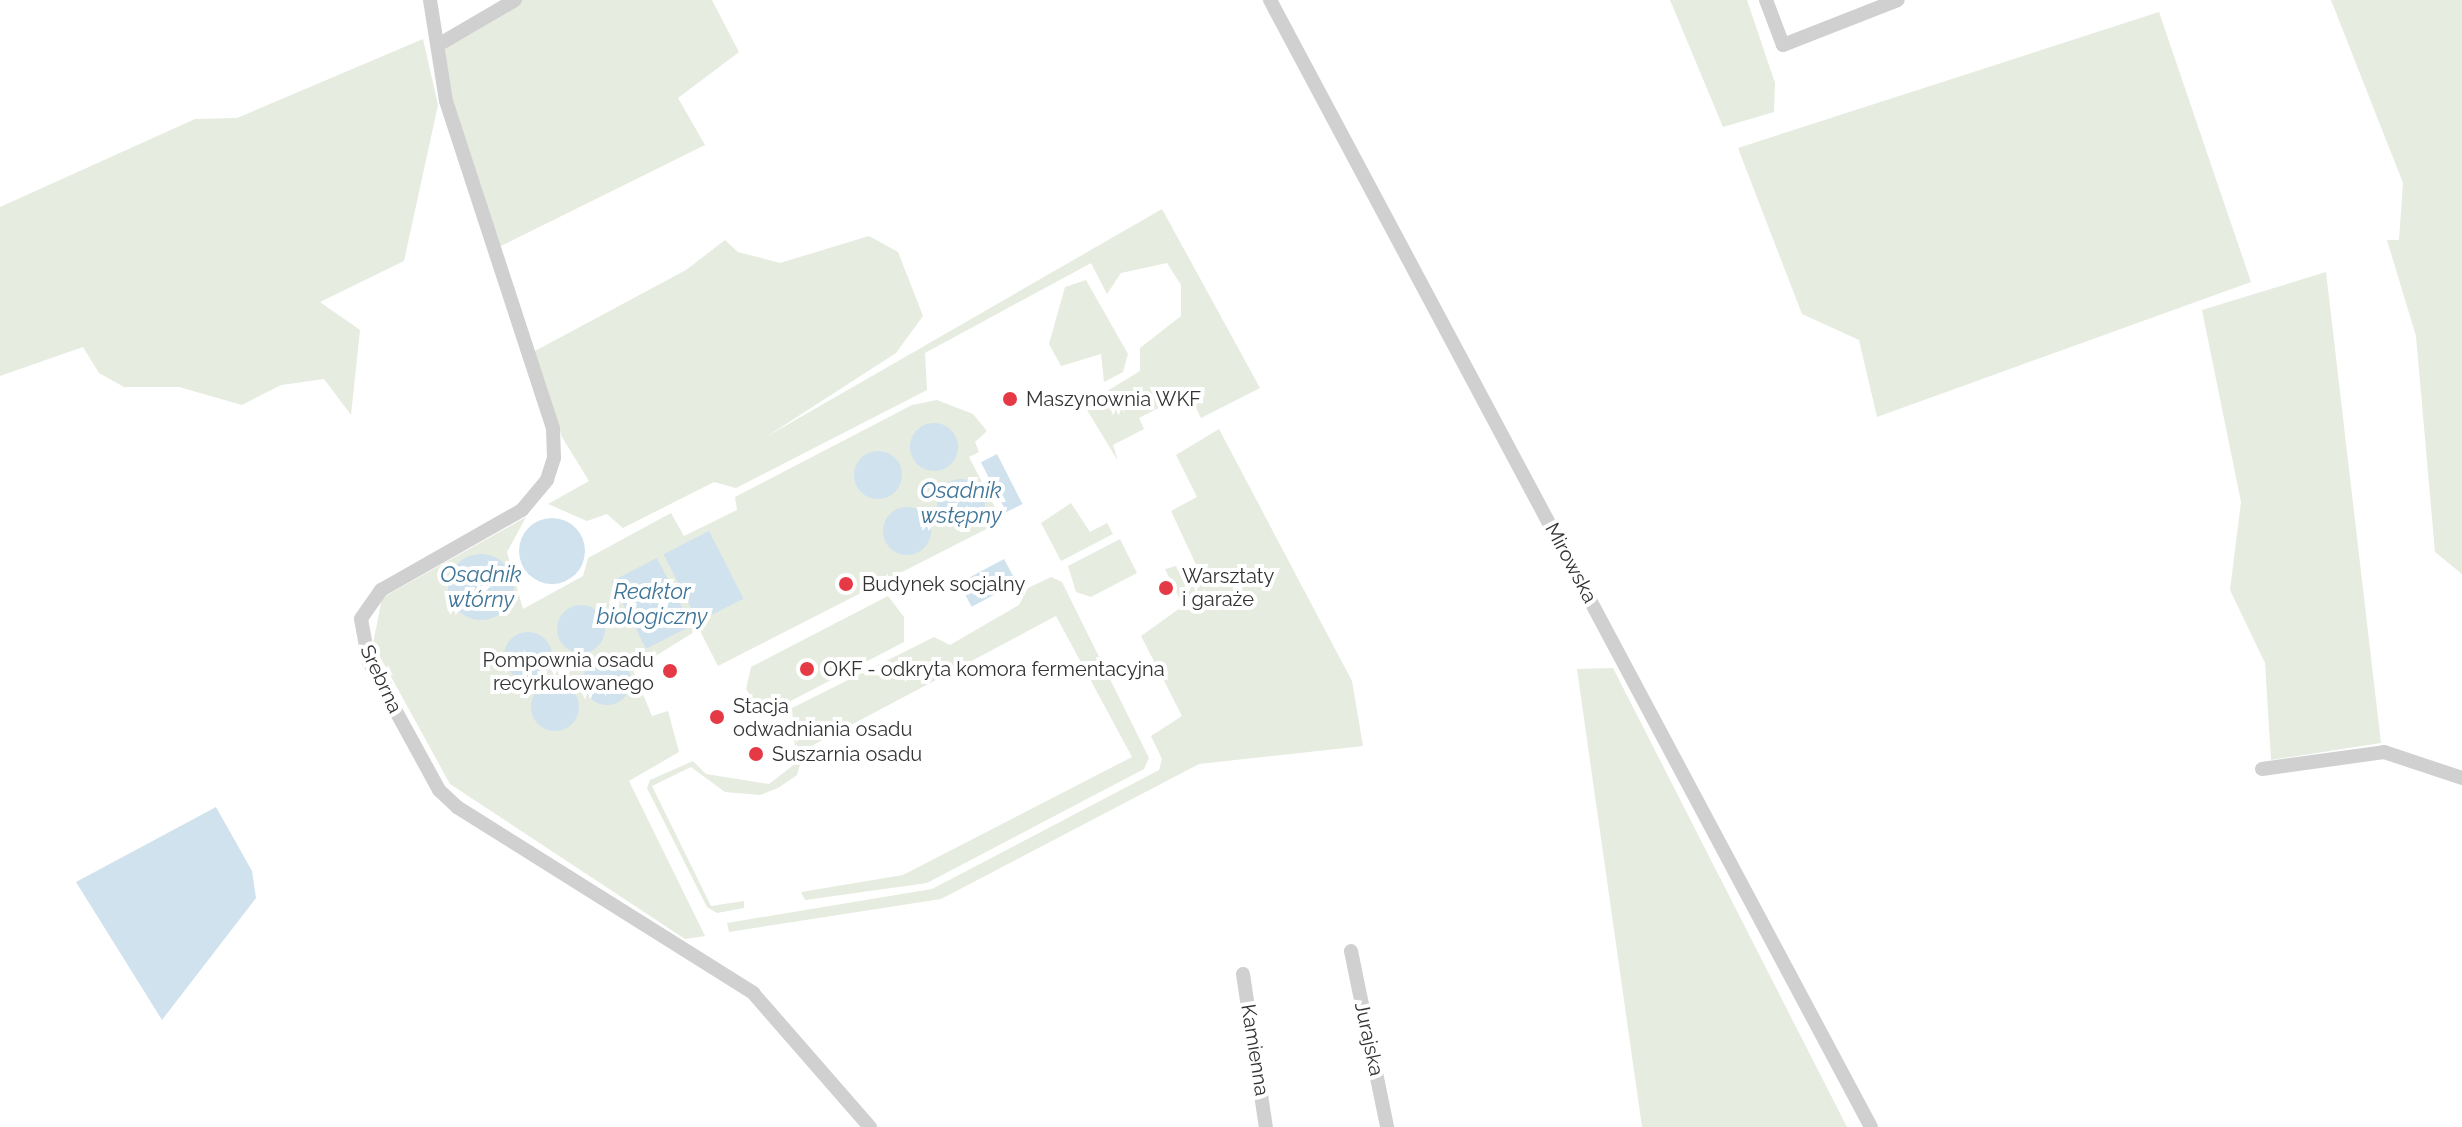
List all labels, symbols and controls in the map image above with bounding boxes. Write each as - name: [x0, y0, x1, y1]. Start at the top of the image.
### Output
- place label: Maszynownia WKF: [1026, 387, 1202, 411]
- marker: Maszynownia WKF: [1001, 390, 1019, 408]
- water label: Osadnik wstępny: [920, 477, 1002, 528]
- street label: Mirowska: [1540, 519, 1602, 607]
- water label: Osadnik wtórny: [440, 561, 522, 612]
- place label: Warsztaty i garaże: [1182, 564, 1274, 611]
- place label: Budynek socjalny: [862, 572, 1025, 596]
- marker: Budynek socjalny: [837, 575, 855, 593]
- water label: Reaktor biologiczny: [597, 578, 707, 630]
- marker: Warsztaty i garaże: [1157, 579, 1175, 597]
- street label: Srebrna: [355, 641, 407, 717]
- place label: Pompownia osadu recyrkulowanego: [483, 648, 654, 695]
- place label: OKF - odkryta komora fermentacyjna: [823, 657, 1165, 681]
- marker: OKF - odkryta komora fermentacyjna: [798, 660, 816, 678]
- marker: Pompownia osadu recyrkulowanego: [661, 662, 679, 680]
- place label: Stacja odwadniania osadu: [733, 694, 912, 741]
- marker: Stacja odwadniania osadu: [708, 708, 726, 726]
- place label: Suszarnia osadu: [772, 742, 922, 766]
- marker: Suszarnia osadu: [747, 745, 765, 763]
- street label: Jurajska: [1349, 1000, 1389, 1078]
- street label: Kamienna: [1236, 1002, 1274, 1098]

